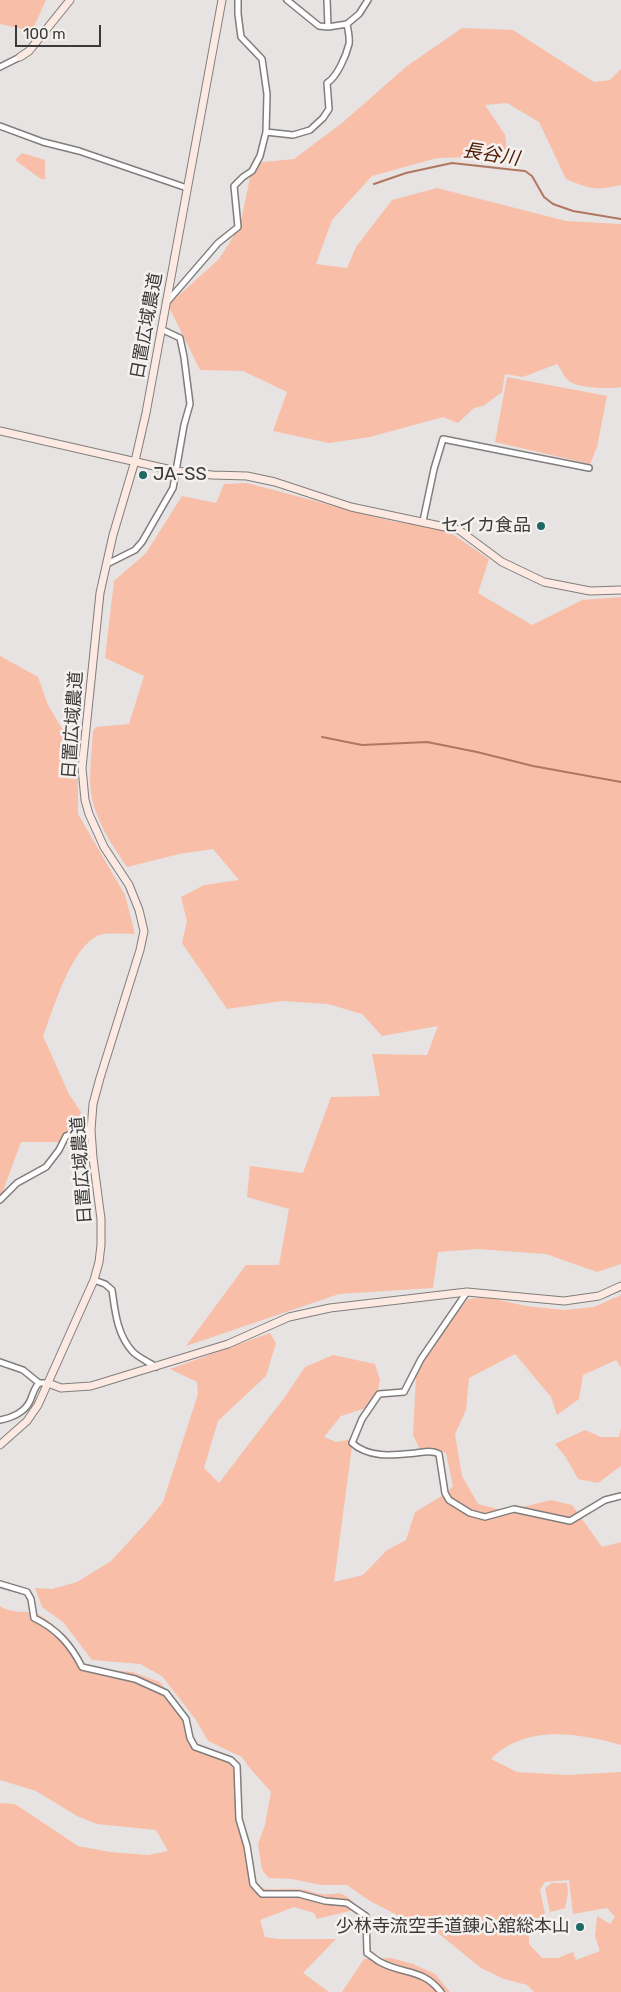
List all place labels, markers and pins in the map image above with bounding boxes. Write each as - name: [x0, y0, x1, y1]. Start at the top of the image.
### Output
- place label: JA-SS: [153, 464, 207, 486]
- marker: JA-SS: [137, 469, 149, 481]
- place label: セイカ食品: [441, 515, 531, 537]
- marker: セイカ食品: [535, 520, 547, 532]
- place label: 少林寺流空手道錬心舘総本山: [336, 1916, 570, 1938]
- marker: 少林寺流空手道錬心舘総本山: [574, 1921, 586, 1933]

